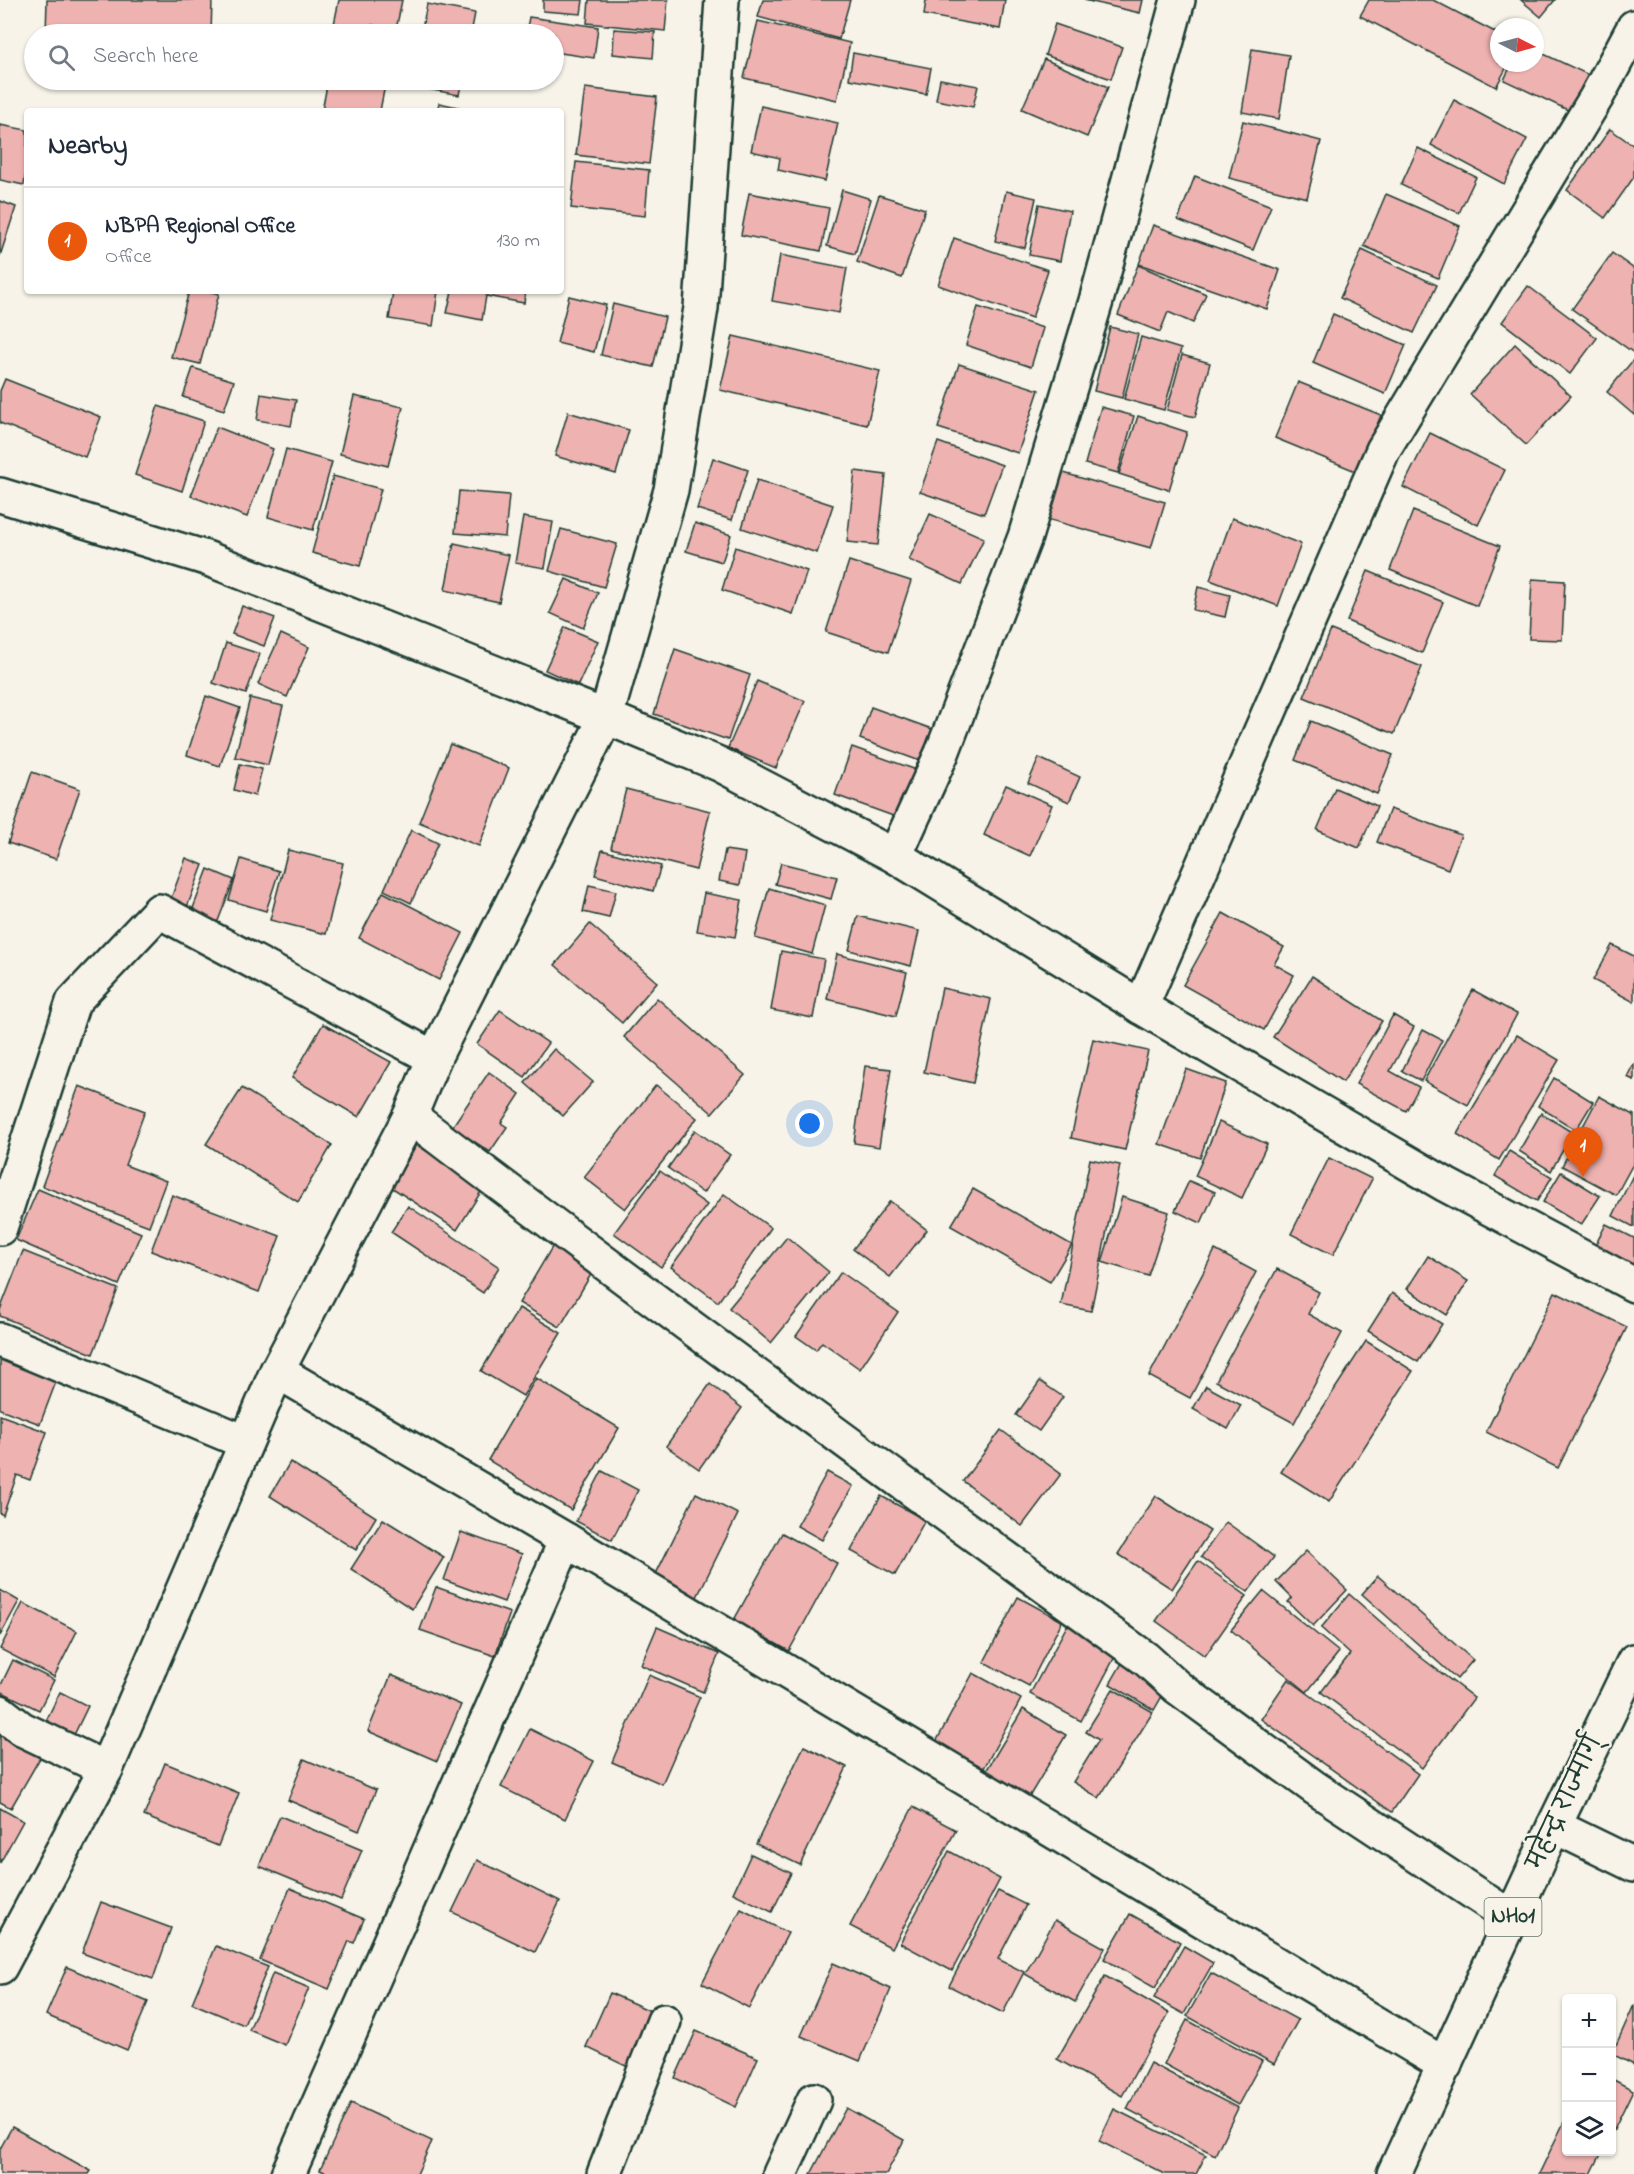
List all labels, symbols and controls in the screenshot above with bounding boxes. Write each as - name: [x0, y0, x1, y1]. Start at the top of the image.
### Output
- north arrow: [1490, 18, 1544, 72]
- search box: [24, 24, 564, 90]
- icon: search: [45, 41, 78, 74]
- text: Search here: [93, 41, 198, 73]
- text: Nearby: [48, 128, 127, 166]
- text: NBPA Regional Office: [105, 211, 295, 243]
- text: 1: [64, 227, 71, 256]
- text: 130 m: [496, 227, 540, 256]
- text: Office: [105, 243, 151, 272]
- your location: [795, 1109, 824, 1138]
- pin: 1: [1564, 1128, 1602, 1177]
- street label: महेन्द्र राज्मार्ग्: [1514, 1726, 1613, 1878]
- road number: NH01: [1484, 1898, 1541, 1936]
- map controls: [1562, 1994, 1616, 2156]
- button: +: [1562, 1994, 1616, 2048]
- button: −: [1562, 2048, 1616, 2102]
- button: layers: [1562, 2102, 1616, 2156]

